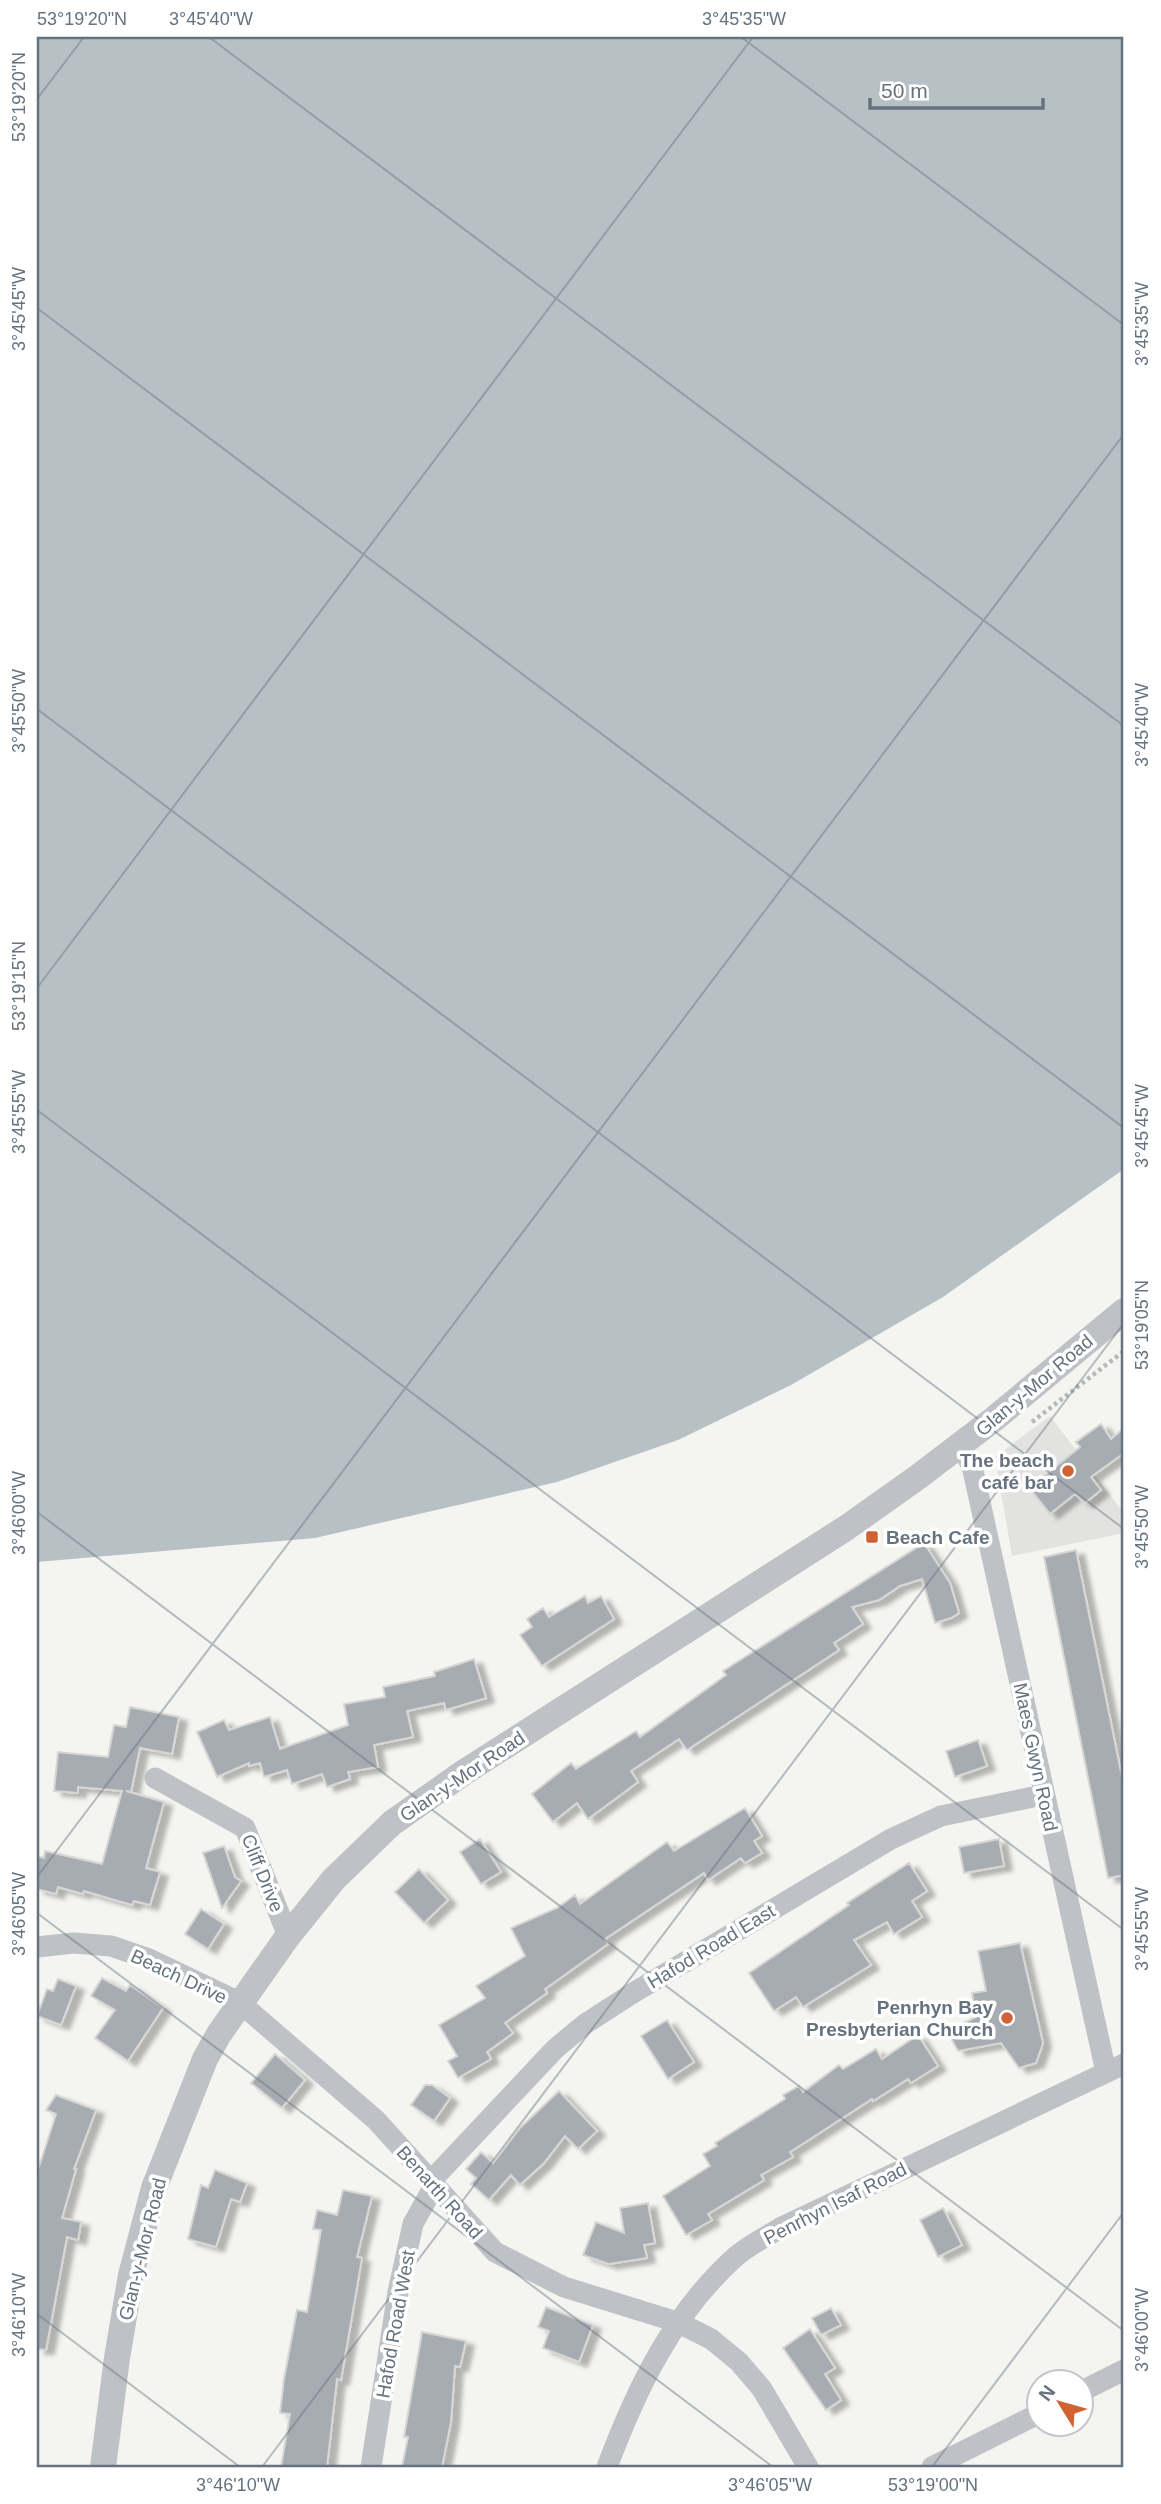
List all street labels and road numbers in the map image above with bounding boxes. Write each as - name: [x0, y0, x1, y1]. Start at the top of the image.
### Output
- street label: Glan-y-Mor Road: [972, 1331, 1097, 1440]
- street label: Maes Gwyn Road: [1010, 1681, 1061, 1833]
- street label: Glan-y-Mor Road: [396, 1727, 529, 1826]
- street label: Cliff Drive: [237, 1831, 288, 1915]
- street label: Hafod Road East: [644, 1900, 779, 1993]
- street label: Beach Drive: [127, 1945, 230, 2008]
- street label: Benarth Road: [393, 2142, 487, 2243]
- street label: Penrhyn Isaf Road: [760, 2158, 910, 2249]
- street label: Glan-y-Mor Road: [115, 2176, 170, 2322]
- street label: Hafod Road West: [372, 2248, 419, 2400]

